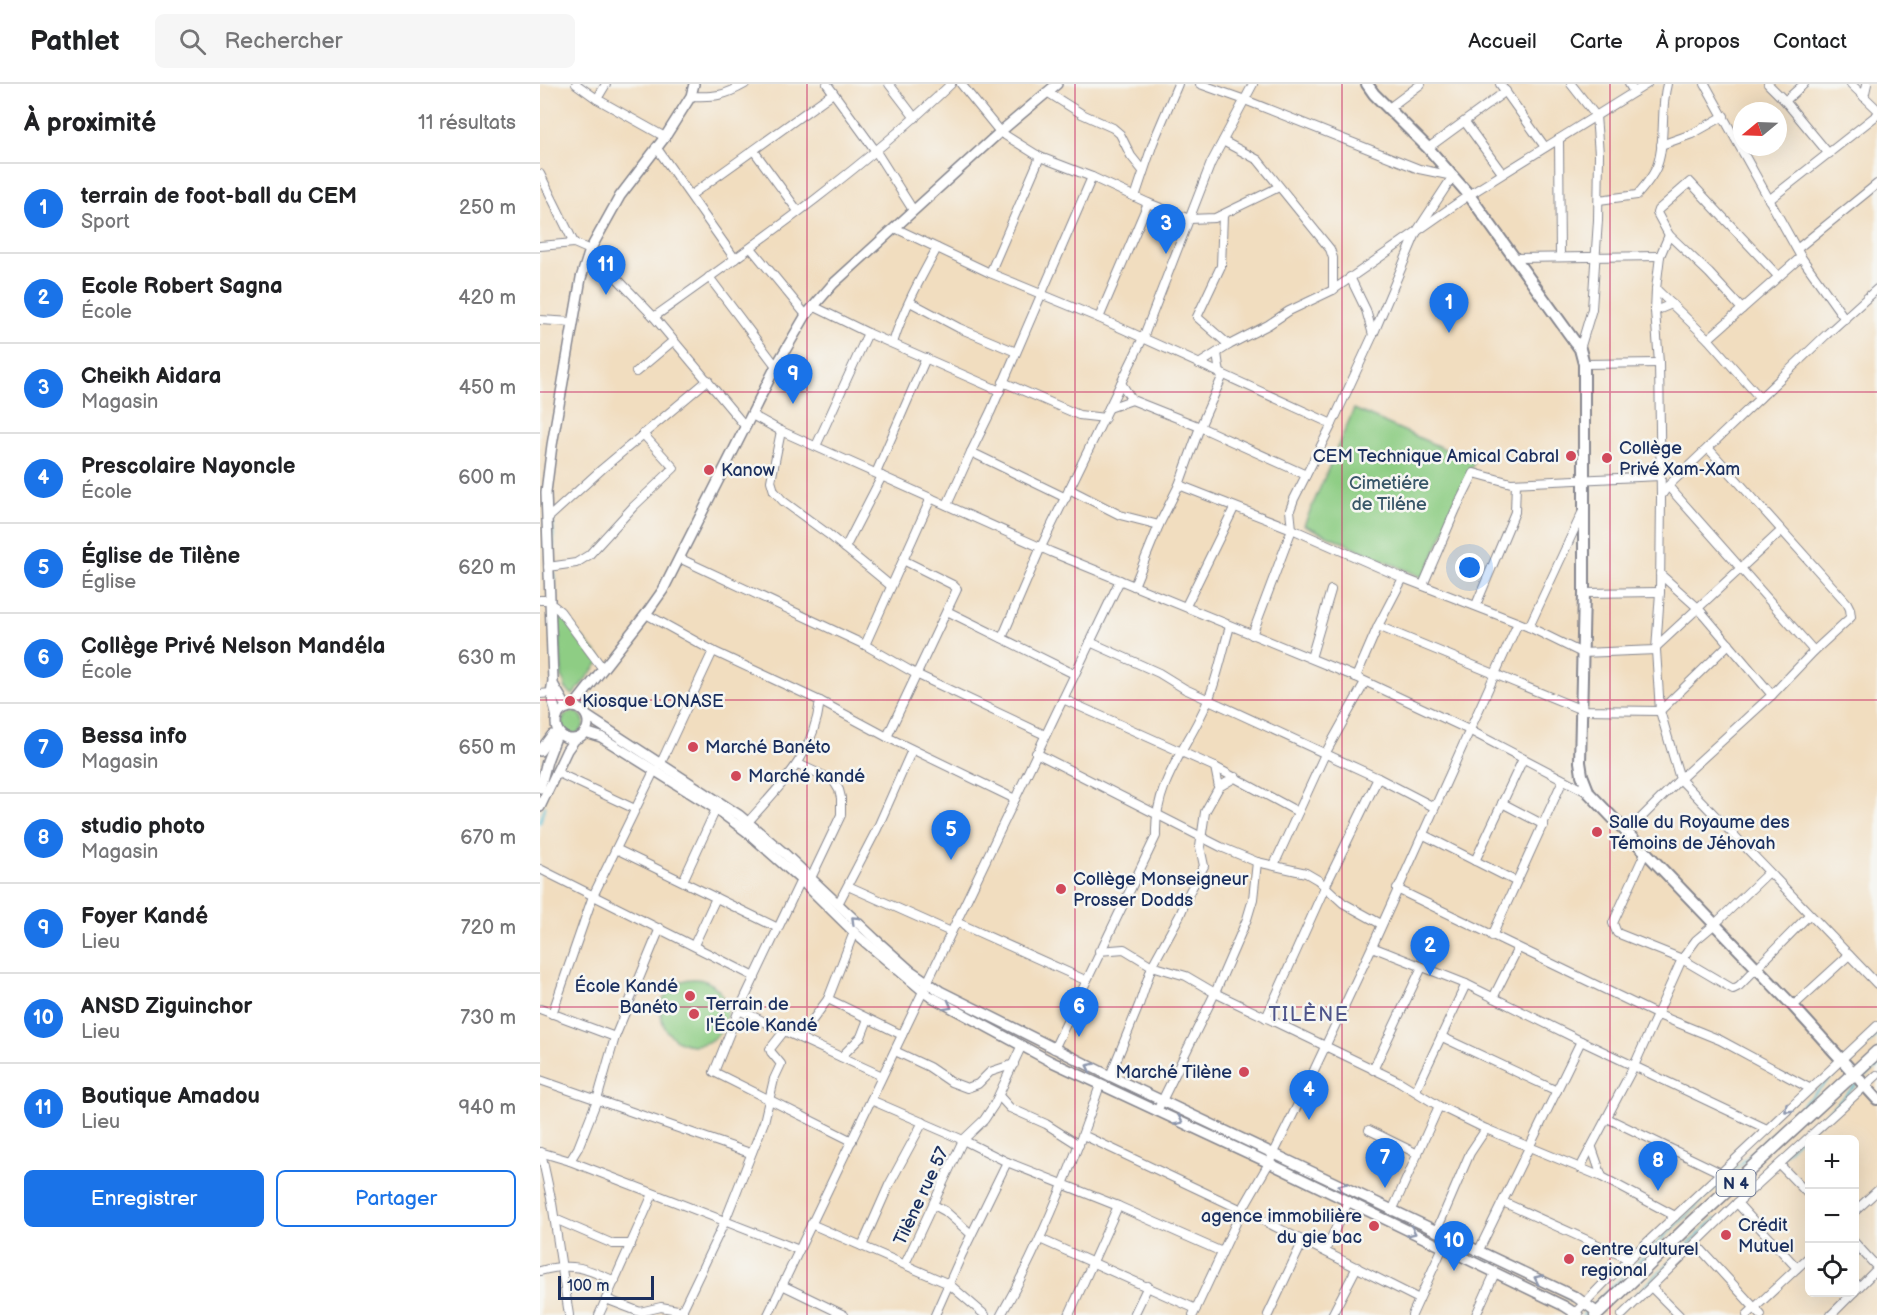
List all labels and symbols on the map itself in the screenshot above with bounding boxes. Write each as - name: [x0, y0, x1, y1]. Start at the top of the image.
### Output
- north arrow: [1733, 102, 1787, 156]
- pin: 3: [1146, 204, 1186, 254]
- pin: 11: [586, 246, 626, 295]
- pin: 1: [1430, 284, 1468, 333]
- pin: 9: [774, 354, 812, 404]
- place label: Collège Privé Xam-Xam: [1619, 438, 1740, 480]
- place label: CEM Technique Amical Cabral: [1313, 446, 1559, 467]
- marker: CEM Technique Amical Cabral: [1564, 449, 1578, 463]
- marker: Collège Privé Xam-Xam: [1600, 451, 1614, 465]
- place label: Kanow: [721, 460, 775, 481]
- marker: Kanow: [702, 463, 716, 477]
- park label: Cimetiére de Tiléne: [1349, 473, 1429, 515]
- your location: [1455, 553, 1484, 582]
- place label: Kiosque LONASE: [582, 691, 724, 712]
- marker: Kiosque LONASE: [563, 694, 577, 708]
- place label: Marché Banéto: [705, 737, 831, 758]
- marker: Marché Banéto: [686, 740, 700, 754]
- place label: Marché kandé: [748, 766, 865, 787]
- marker: Marché kandé: [729, 769, 743, 783]
- pin: 5: [932, 810, 970, 860]
- place label: Salle du Royaume des Témoins de Jéhovah: [1609, 812, 1790, 854]
- marker: Salle du Royaume des Témoins de Jéhovah: [1590, 825, 1604, 839]
- place label: Collège Monseigneur Prosser Dodds: [1073, 869, 1249, 911]
- marker: Collège Monseigneur Prosser Dodds: [1054, 882, 1068, 896]
- one-way arrow: [852, 917, 863, 928]
- pin: 2: [1410, 926, 1450, 976]
- place label: École Kandé Banéto: [574, 974, 678, 1018]
- pin: 6: [1060, 988, 1098, 1037]
- marker: École Kandé Banéto: [683, 989, 697, 1003]
- place label: Terrain de l'École Kandé: [706, 994, 818, 1036]
- one-way arrow: [942, 999, 952, 1010]
- district label: TILÈNE: [1269, 1002, 1349, 1027]
- marker: Terrain de l'École Kandé: [687, 1007, 701, 1021]
- one-way arrow: [1086, 1062, 1097, 1074]
- place label: Marché Tilène: [1116, 1062, 1232, 1083]
- marker: Marché Tilène: [1237, 1065, 1251, 1079]
- pin: 4: [1290, 1070, 1328, 1120]
- one-way arrow: [1784, 1101, 1795, 1112]
- one-way arrow: [1172, 1114, 1183, 1126]
- pin: 7: [1366, 1138, 1404, 1188]
- pin: 8: [1638, 1142, 1678, 1191]
- street label: Tilène rue 57: [890, 1144, 953, 1249]
- road number: N 4: [1716, 1170, 1756, 1196]
- one-way arrow: [1338, 1182, 1349, 1194]
- place label: agence immobilière du gie bac: [1201, 1206, 1362, 1248]
- place label: Crédit Mutuel: [1738, 1215, 1794, 1257]
- marker: agence immobilière du gie bac: [1367, 1219, 1381, 1233]
- pin: 10: [1434, 1222, 1474, 1271]
- one-way arrow: [1405, 1225, 1416, 1237]
- marker: Crédit Mutuel: [1719, 1228, 1733, 1242]
- place label: centre culturel regional: [1581, 1239, 1699, 1281]
- marker: centre culturel regional: [1562, 1252, 1576, 1266]
- scale bar: [558, 1273, 654, 1300]
- one-way arrow: [1533, 1274, 1544, 1286]

